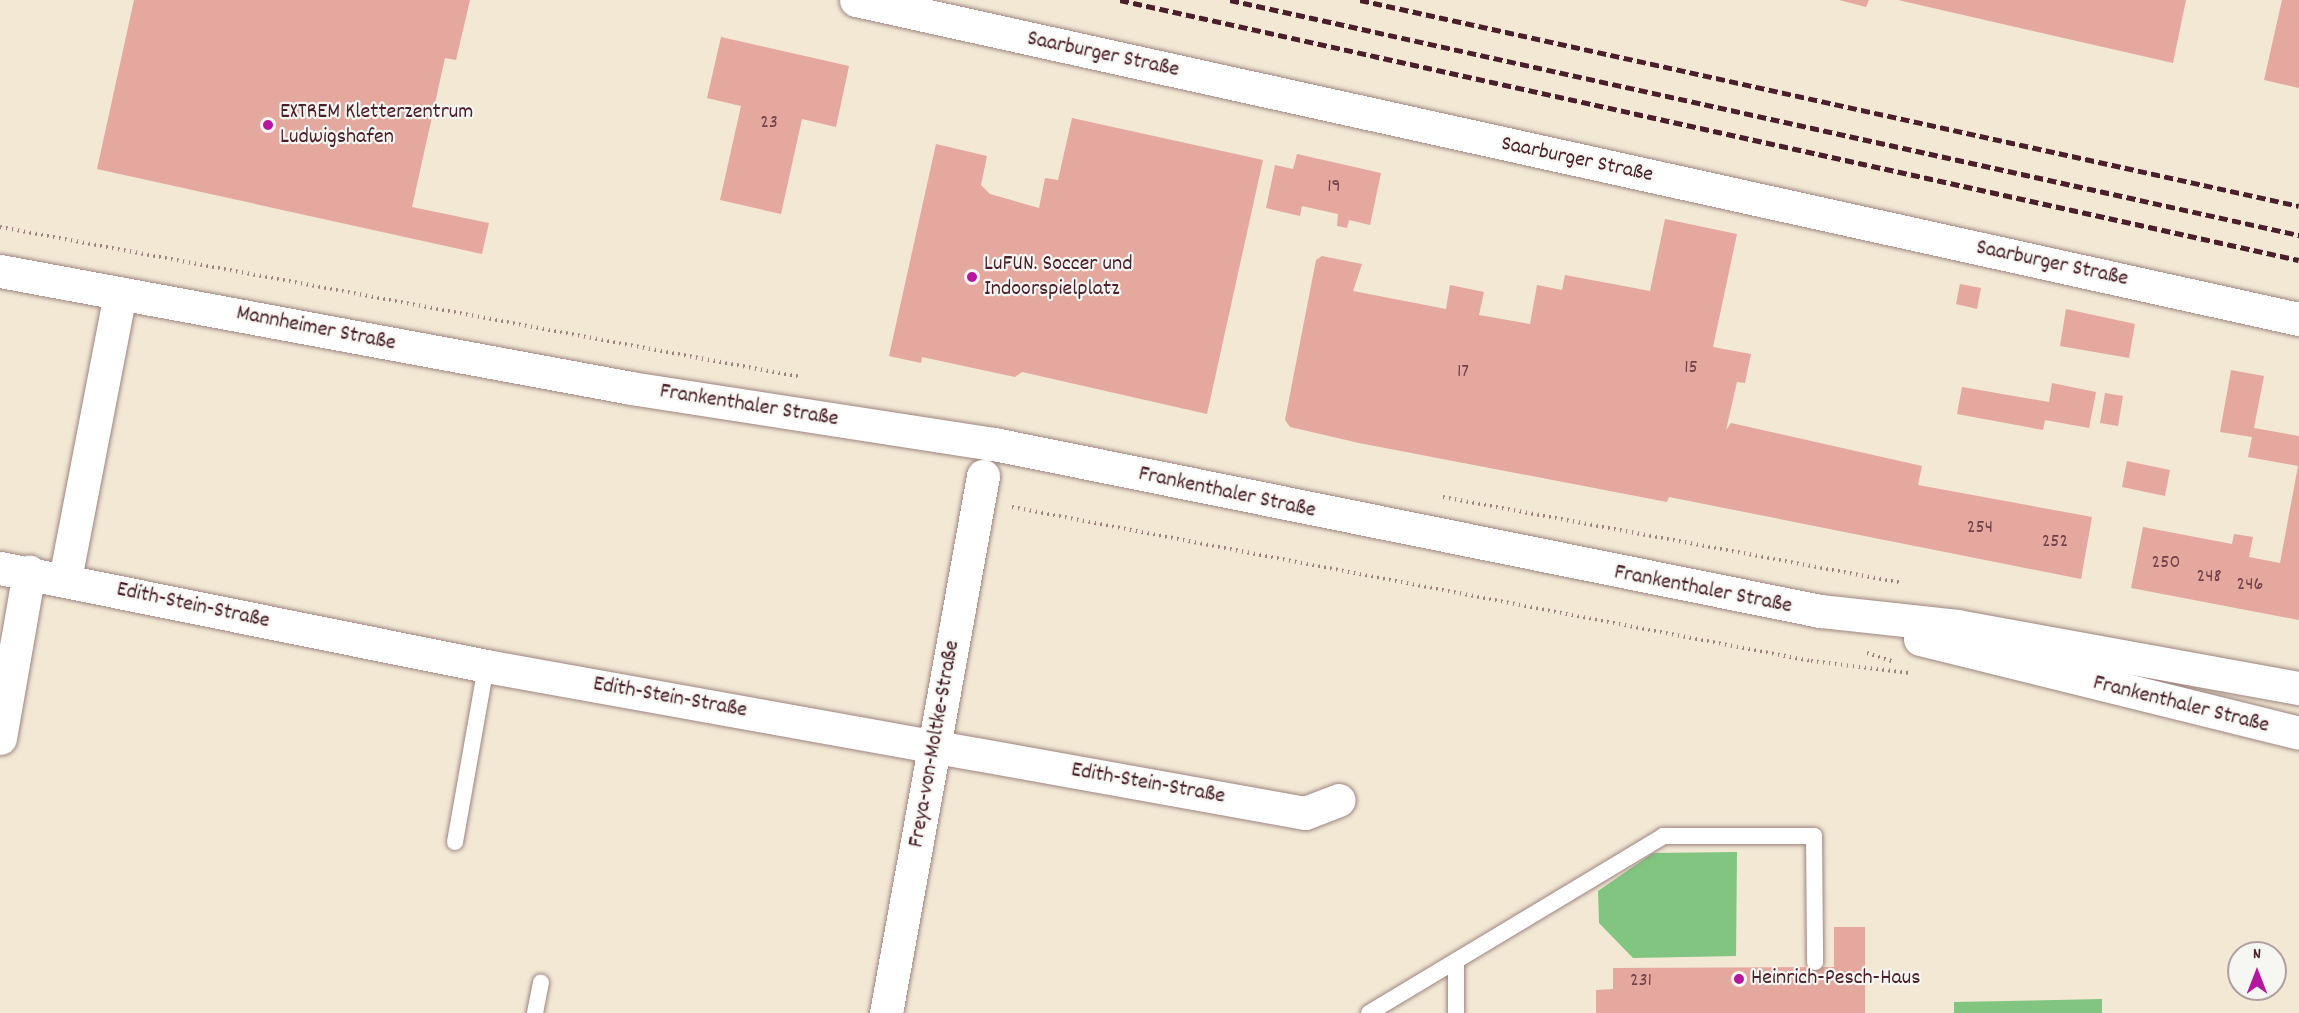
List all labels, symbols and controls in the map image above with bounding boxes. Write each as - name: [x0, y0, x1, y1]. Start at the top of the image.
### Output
- street label: Saarburger Straße: [1025, 26, 1181, 84]
- place label: EXTREM Kletterzentrum Ludwigshafen: [280, 99, 473, 150]
- house number: 23: [760, 111, 778, 135]
- marker: EXTREM Kletterzentrum Ludwigshafen: [261, 118, 275, 132]
- street label: Saarburger Straße: [1499, 131, 1655, 189]
- house number: 19: [1327, 175, 1341, 199]
- street label: Saarburger Straße: [1974, 235, 2130, 293]
- place label: LuFUN. Soccer und Indoorspielplatz: [984, 251, 1132, 302]
- marker: LuFUN. Soccer und Indoorspielplatz: [965, 270, 979, 284]
- street label: Mannheimer Straße: [234, 301, 398, 357]
- house number: 15: [1684, 356, 1698, 380]
- house number: 17: [1457, 360, 1469, 384]
- street label: Frankenthaler Straße: [658, 379, 840, 433]
- street label: Frankenthaler Straße: [1136, 461, 1318, 525]
- house number: 254: [1967, 516, 1993, 540]
- house number: 252: [2042, 530, 2068, 554]
- house number: 250: [2152, 551, 2180, 575]
- street label: Frankenthaler Straße: [1612, 560, 1794, 620]
- house number: 248: [2196, 565, 2222, 589]
- house number: 246: [2237, 573, 2263, 597]
- street label: Edith-Stein-Straße: [114, 577, 272, 635]
- street label: Freya-von-Moltke-Straße: [904, 638, 966, 850]
- street label: Frankenthaler Straße: [2090, 670, 2272, 740]
- street label: Edith-Stein-Straße: [591, 671, 749, 725]
- street label: Edith-Stein-Straße: [1069, 757, 1227, 811]
- north arrow: [2227, 941, 2287, 1001]
- text: N: [2253, 943, 2261, 966]
- place label: Heinrich-Pesch-Haus: [1751, 966, 1920, 992]
- house number: 231: [1630, 969, 1652, 993]
- marker: Heinrich-Pesch-Haus: [1732, 972, 1746, 986]

